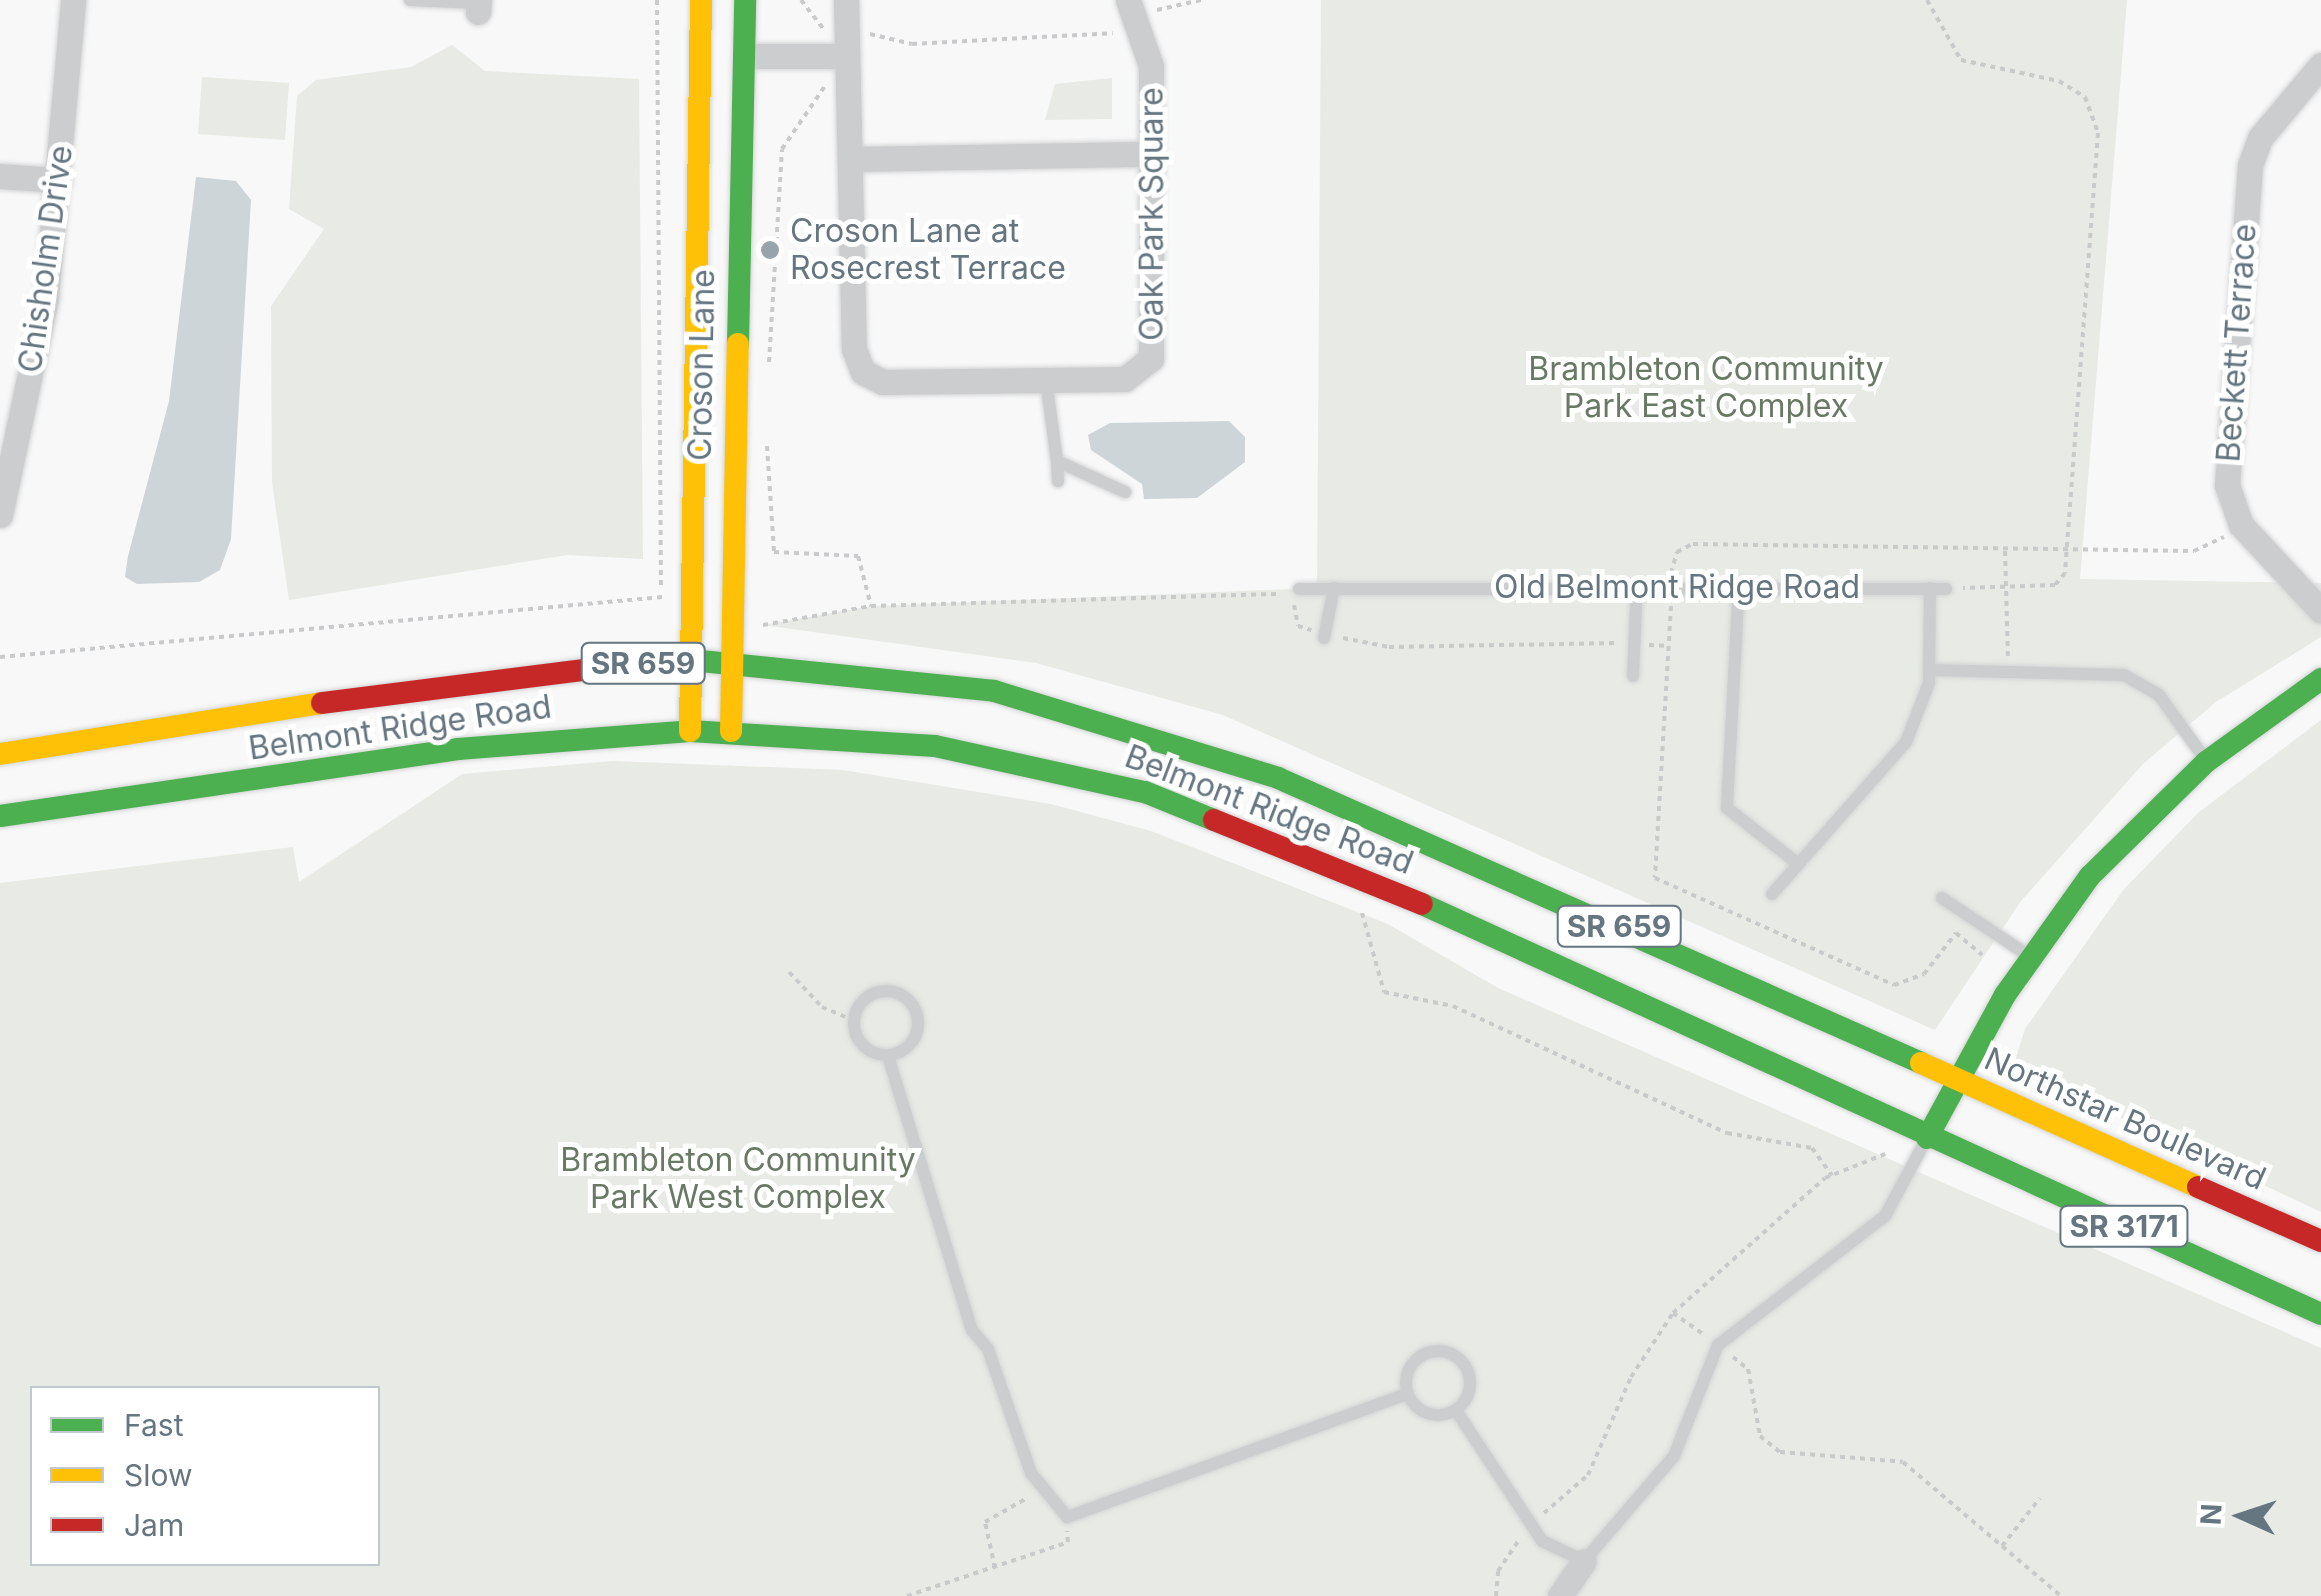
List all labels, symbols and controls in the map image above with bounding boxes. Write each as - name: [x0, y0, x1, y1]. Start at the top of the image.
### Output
- street label: Oak Park Square: [1133, 87, 1171, 341]
- street label: Chisholm Drive: [11, 143, 81, 375]
- place label: Croson Lane at Rosecrest Terrace: [790, 213, 1066, 288]
- street label: Beckett Terrace: [2210, 223, 2264, 463]
- marker: Croson Lane at Rosecrest Terrace: [759, 239, 781, 261]
- street label: Croson Lane: [681, 269, 723, 461]
- park label: Brambleton Community Park East Complex: [1528, 351, 1884, 426]
- street label: Old Belmont Ridge Road: [1494, 568, 1860, 606]
- road number: SR 659: [580, 638, 706, 688]
- street label: Belmont Ridge Road: [246, 688, 554, 768]
- street label: Belmont Ridge Road: [1120, 737, 1418, 883]
- road number: SR 659: [1556, 901, 1682, 951]
- street label: Northstar Boulevard: [1979, 1040, 2271, 1198]
- park label: Brambleton Community Park West Complex: [560, 1142, 916, 1217]
- road number: SR 3171: [2059, 1201, 2189, 1251]
- legend: [30, 1386, 380, 1566]
- text: Fast: [124, 1407, 183, 1443]
- text: Slow: [124, 1457, 193, 1493]
- north arrow: [2191, 1466, 2291, 1566]
- text: N: [2194, 1503, 2229, 1526]
- text: Jam: [124, 1507, 184, 1543]

